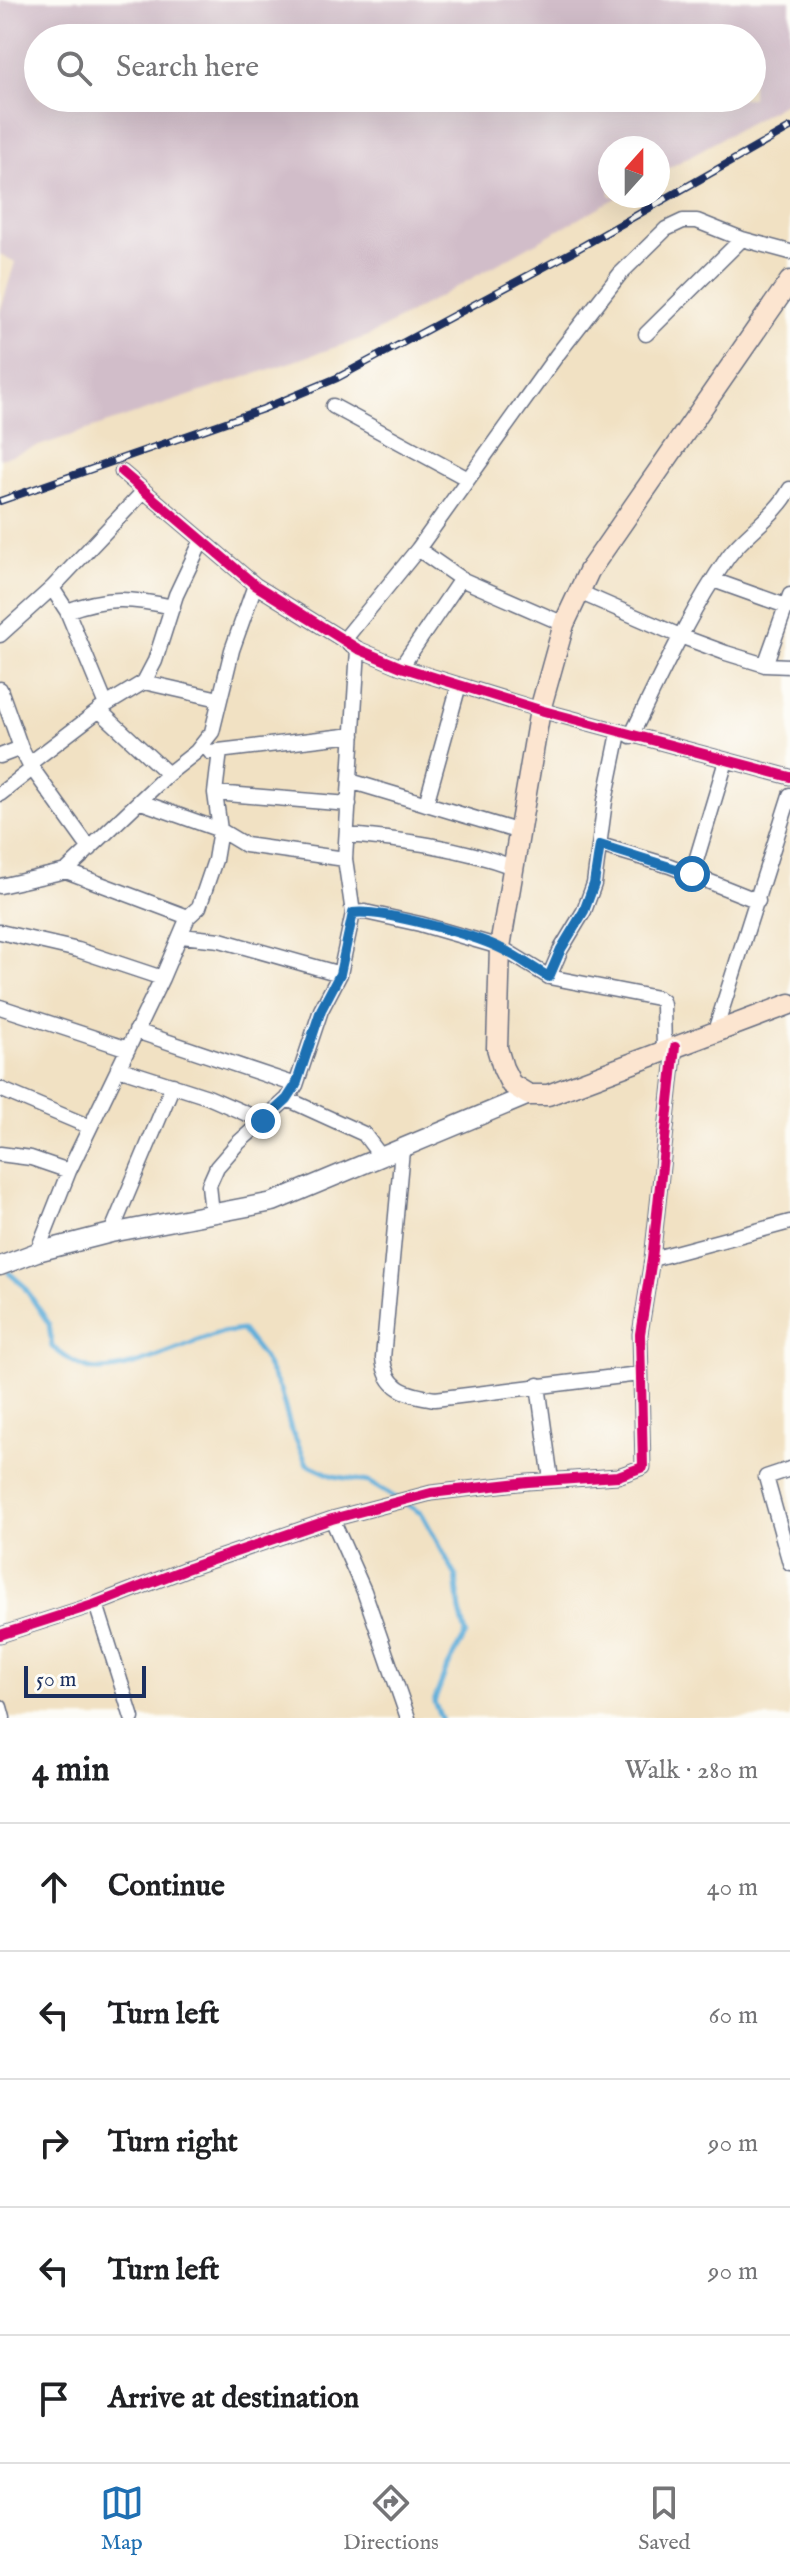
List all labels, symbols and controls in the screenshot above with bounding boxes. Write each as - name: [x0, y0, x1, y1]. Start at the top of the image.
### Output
- search box: [24, 24, 766, 112]
- icon: search: [52, 46, 96, 90]
- text: Search here: [116, 49, 259, 87]
- north arrow: [598, 136, 670, 208]
- route start: [674, 856, 710, 892]
- route end: [245, 1103, 281, 1139]
- scale bar: [24, 1662, 146, 1698]
- text: 50 m: [36, 1666, 77, 1694]
- text: 4 min: [32, 1749, 110, 1792]
- text: Walk · 280 m: [625, 1754, 758, 1787]
- icon: ahead: [32, 1865, 76, 1909]
- text: Continue: [108, 1868, 225, 1906]
- text: 40 m: [707, 1871, 758, 1904]
- icon: left: [32, 1993, 76, 2037]
- text: Turn left: [108, 1996, 219, 2034]
- text: 60 m: [709, 1999, 758, 2032]
- icon: right: [32, 2121, 76, 2165]
- text: Turn right: [108, 2124, 238, 2162]
- text: 90 m: [708, 2127, 758, 2160]
- icon: left: [32, 2249, 76, 2293]
- text: Turn left: [108, 2252, 219, 2290]
- text: 90 m: [708, 2255, 758, 2288]
- icon: arrive: [32, 2377, 76, 2421]
- text: Arrive at destination: [108, 2380, 359, 2418]
- tab: Map: [100, 2481, 144, 2557]
- tab: Directions: [343, 2481, 439, 2557]
- tab: Saved: [638, 2481, 690, 2557]

